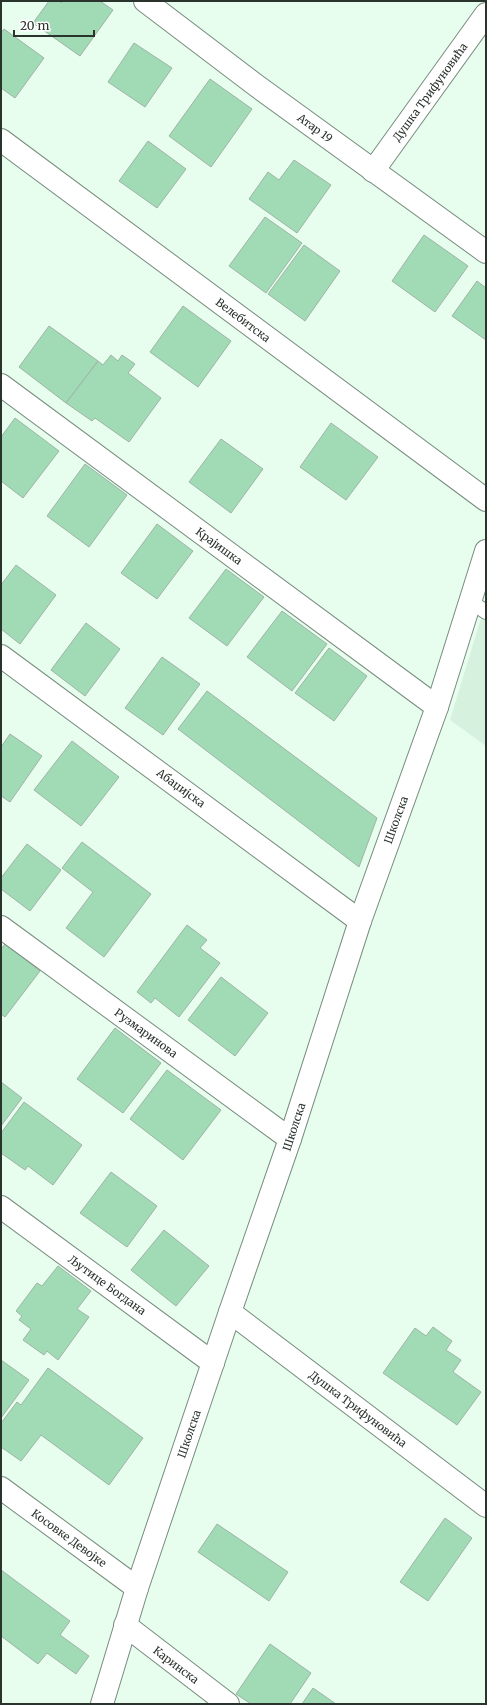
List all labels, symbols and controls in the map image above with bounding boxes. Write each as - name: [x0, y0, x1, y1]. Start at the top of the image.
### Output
- scale bar: [14, 12, 94, 38]
- text: 20 m: [20, 18, 49, 33]
- street label: Душка Трифуновића: [390, 40, 471, 144]
- street label: Атар 19: [294, 110, 336, 146]
- street label: Велебитска: [213, 295, 273, 345]
- street label: Крајишка: [193, 524, 245, 568]
- street label: Абаџијска: [153, 765, 208, 810]
- street label: Школска: [381, 794, 411, 846]
- street label: Рузмаринова: [112, 1005, 180, 1061]
- street label: Школска: [280, 1101, 308, 1153]
- street label: Љутице Богдана: [65, 1252, 149, 1318]
- street label: Душка Трифуновића: [307, 1368, 410, 1450]
- street label: Школска: [174, 1408, 204, 1460]
- street label: Косовке Девојке: [29, 1506, 110, 1570]
- street label: Каринска: [150, 1643, 202, 1687]

